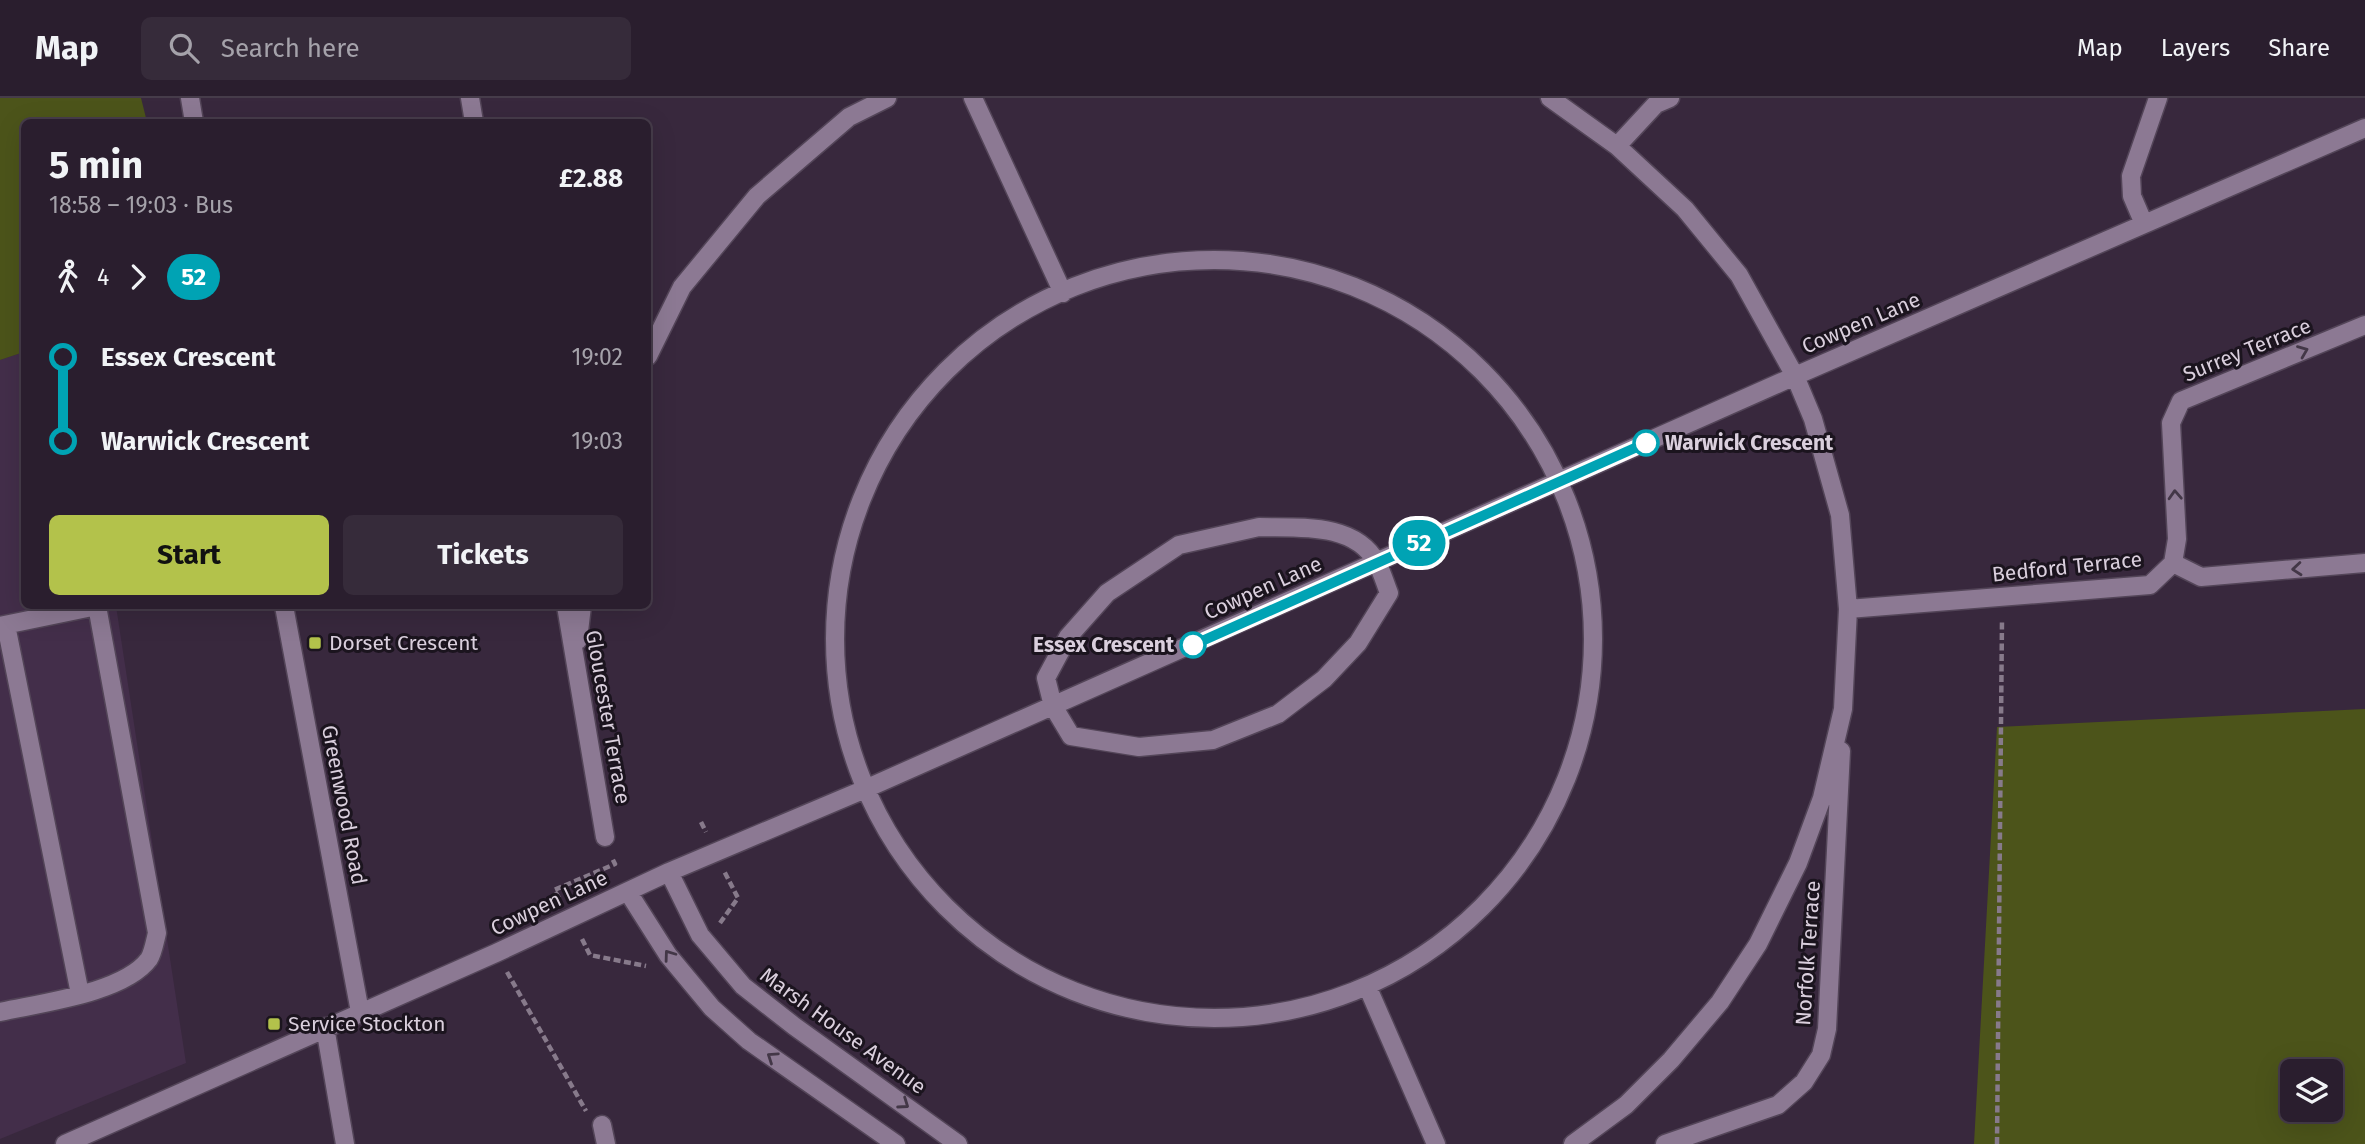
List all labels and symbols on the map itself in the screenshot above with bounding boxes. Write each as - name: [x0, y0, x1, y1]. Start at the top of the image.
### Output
- street label: Cowpen Lane: [1798, 286, 1924, 360]
- street label: Surrey Terrace: [2179, 313, 2315, 387]
- one-way arrow: [2295, 345, 2308, 359]
- marker: Warwick Crescent: [1633, 430, 1659, 456]
- place label: Warwick Crescent: [1665, 430, 1834, 456]
- one-way arrow: [2168, 489, 2183, 500]
- line badge: 52: [1388, 520, 1450, 566]
- street label: Bedford Terrace: [1991, 546, 2143, 588]
- street label: Cowpen Lane: [1200, 551, 1326, 625]
- one-way arrow: [2291, 561, 2302, 576]
- street label: Gloucester Terrace: [580, 628, 636, 806]
- place label: Dorset Crescent: [329, 630, 479, 656]
- place label: Essex Crescent: [1033, 632, 1175, 658]
- marker: Essex Crescent: [1180, 632, 1206, 658]
- marker: Dorset Crescent: [307, 635, 323, 651]
- street label: Greenwood Road: [316, 723, 372, 887]
- street label: Cowpen Lane: [486, 865, 612, 941]
- street label: Norfolk Terrace: [1790, 880, 1826, 1026]
- one-way arrow: [665, 951, 677, 963]
- street label: Marsh House Avenue: [755, 962, 931, 1100]
- place label: Service Stockton: [288, 1011, 445, 1037]
- marker: Service Stockton: [266, 1016, 282, 1032]
- one-way arrow: [767, 1052, 780, 1065]
- one-way arrow: [896, 1096, 909, 1108]

